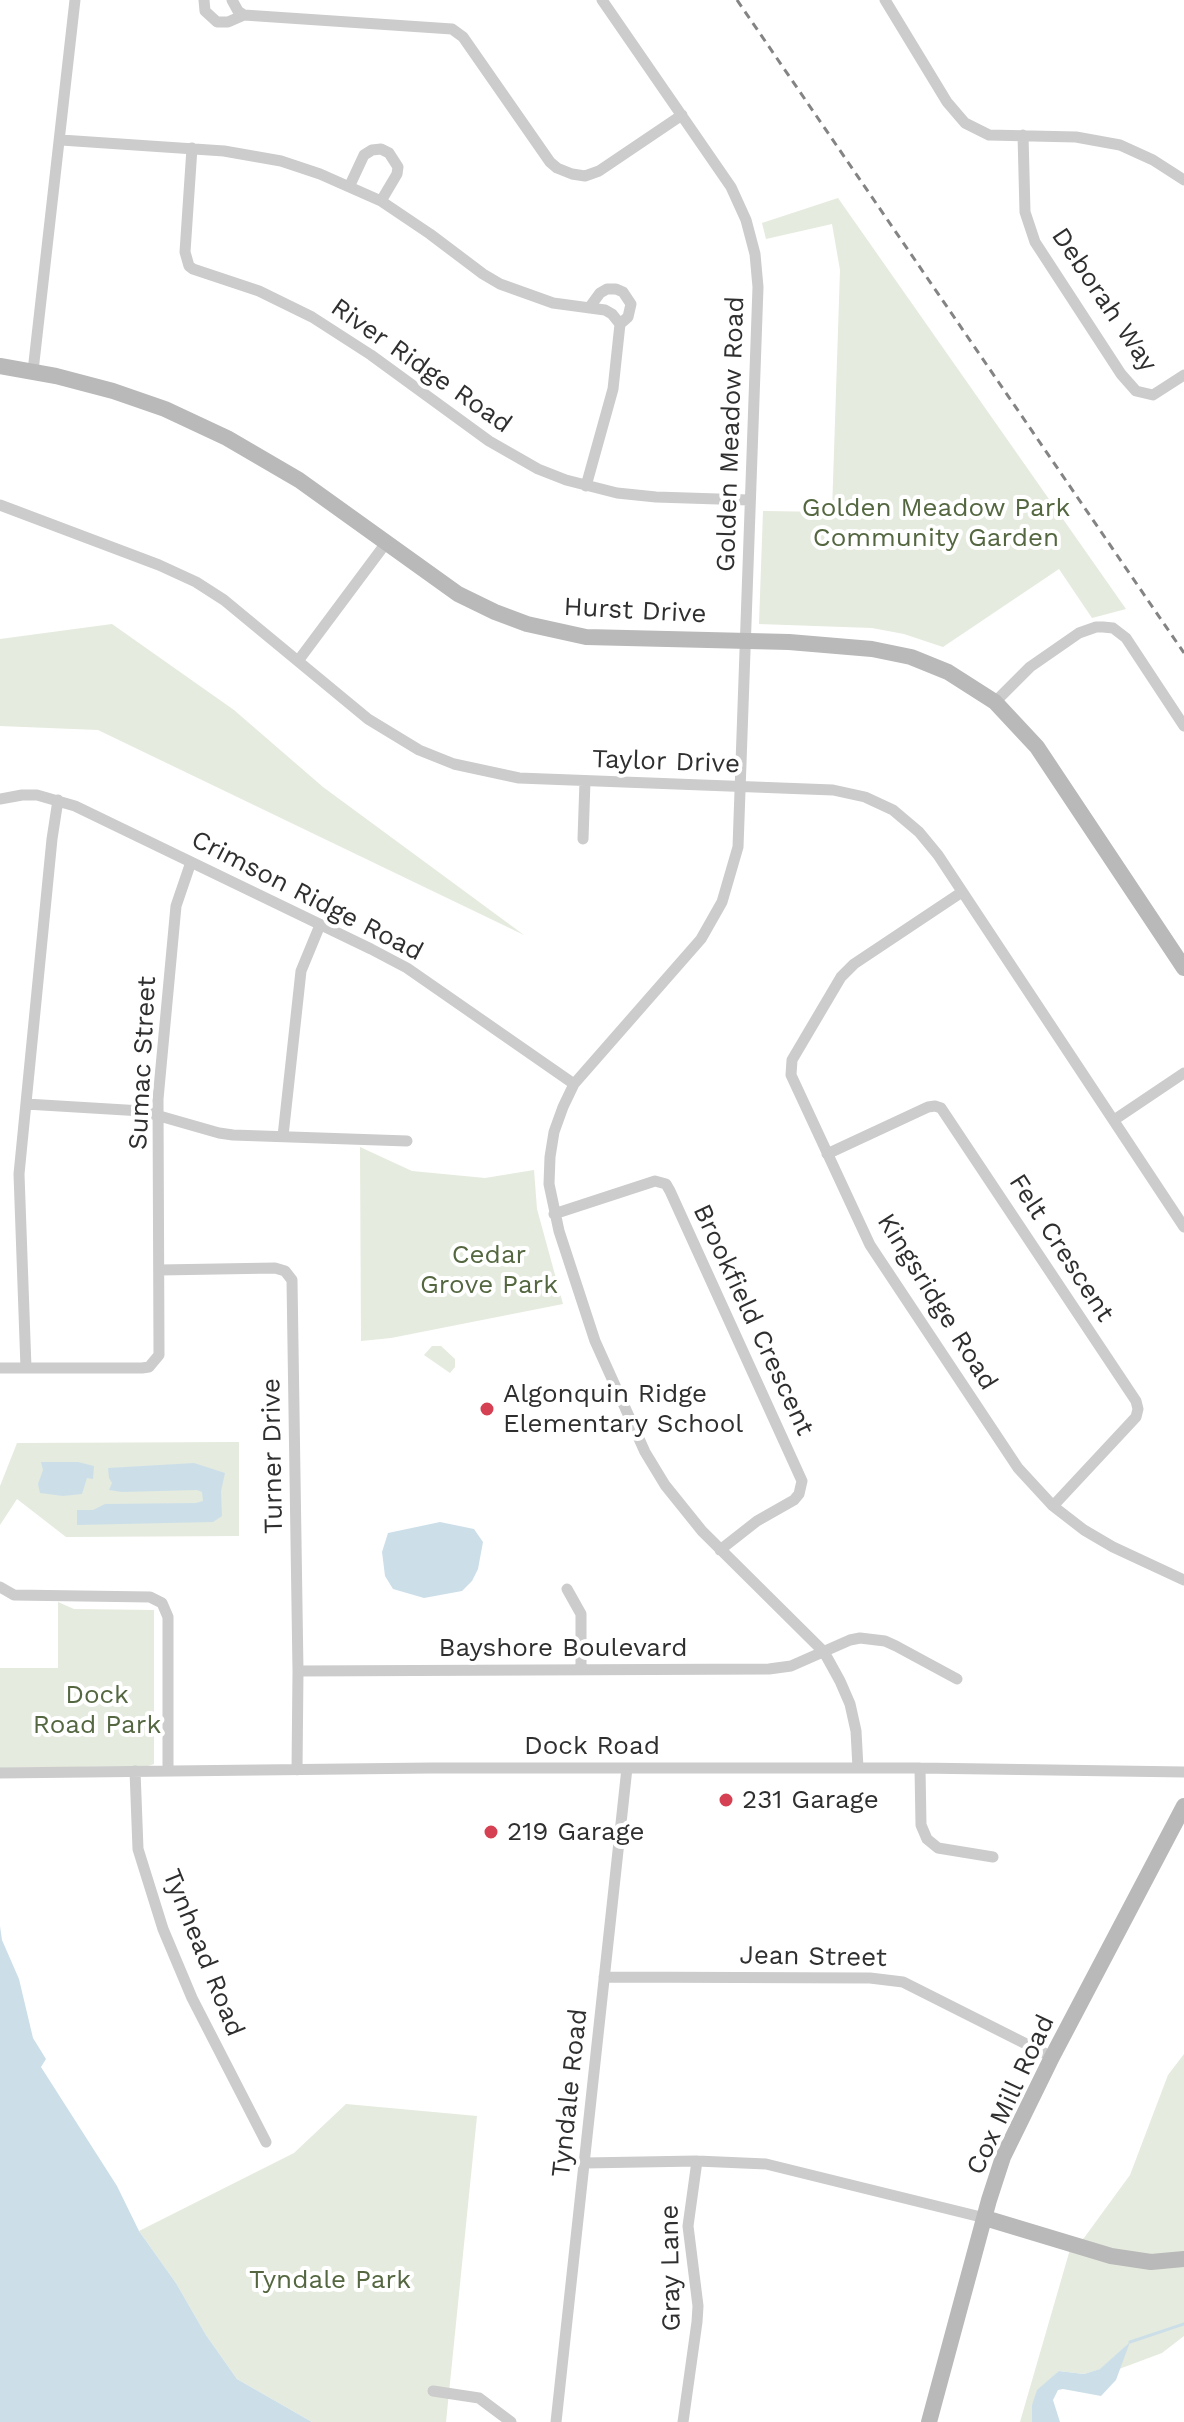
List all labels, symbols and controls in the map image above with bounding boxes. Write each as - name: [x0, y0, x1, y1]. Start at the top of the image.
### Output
- street label: Deborah Way: [1044, 222, 1164, 378]
- street label: River Ridge Road: [325, 292, 517, 440]
- street label: Golden Meadow Road: [711, 296, 751, 572]
- park label: Golden Meadow Park Community Garden: [802, 492, 1070, 554]
- street label: Hurst Drive: [563, 592, 707, 630]
- street label: Taylor Drive: [591, 744, 741, 780]
- street label: Crimson Ridge Road: [186, 824, 428, 968]
- street label: Sumac Street: [123, 975, 163, 1151]
- street label: Felt Crescent: [1002, 1168, 1120, 1328]
- street label: Brookfield Crescent: [686, 1199, 820, 1441]
- street label: Kingsridge Road: [870, 1208, 1004, 1396]
- park label: Cedar Grove Park: [420, 1239, 558, 1300]
- street label: Turner Drive: [256, 1378, 290, 1534]
- place label: Algonquin Ridge Elementary School: [503, 1378, 743, 1440]
- marker: Algonquin Ridge Elementary School: [478, 1400, 496, 1418]
- street label: Bayshore Boulevard: [438, 1632, 688, 1664]
- park label: Dock Road Park: [33, 1679, 161, 1740]
- street label: Dock Road: [524, 1730, 660, 1762]
- place label: 231 Garage: [742, 1784, 879, 1816]
- marker: 231 Garage: [717, 1791, 735, 1809]
- place label: 219 Garage: [507, 1816, 645, 1848]
- marker: 219 Garage: [482, 1823, 500, 1841]
- street label: Tynhead Road: [155, 1865, 251, 2041]
- street label: Jean Street: [739, 1940, 887, 1974]
- street label: Tyndale Road: [546, 2007, 594, 2179]
- street label: Cox Mill Road: [960, 2010, 1062, 2180]
- street label: Gray Lane: [654, 2204, 688, 2332]
- park label: Tyndale Park: [249, 2264, 411, 2296]

